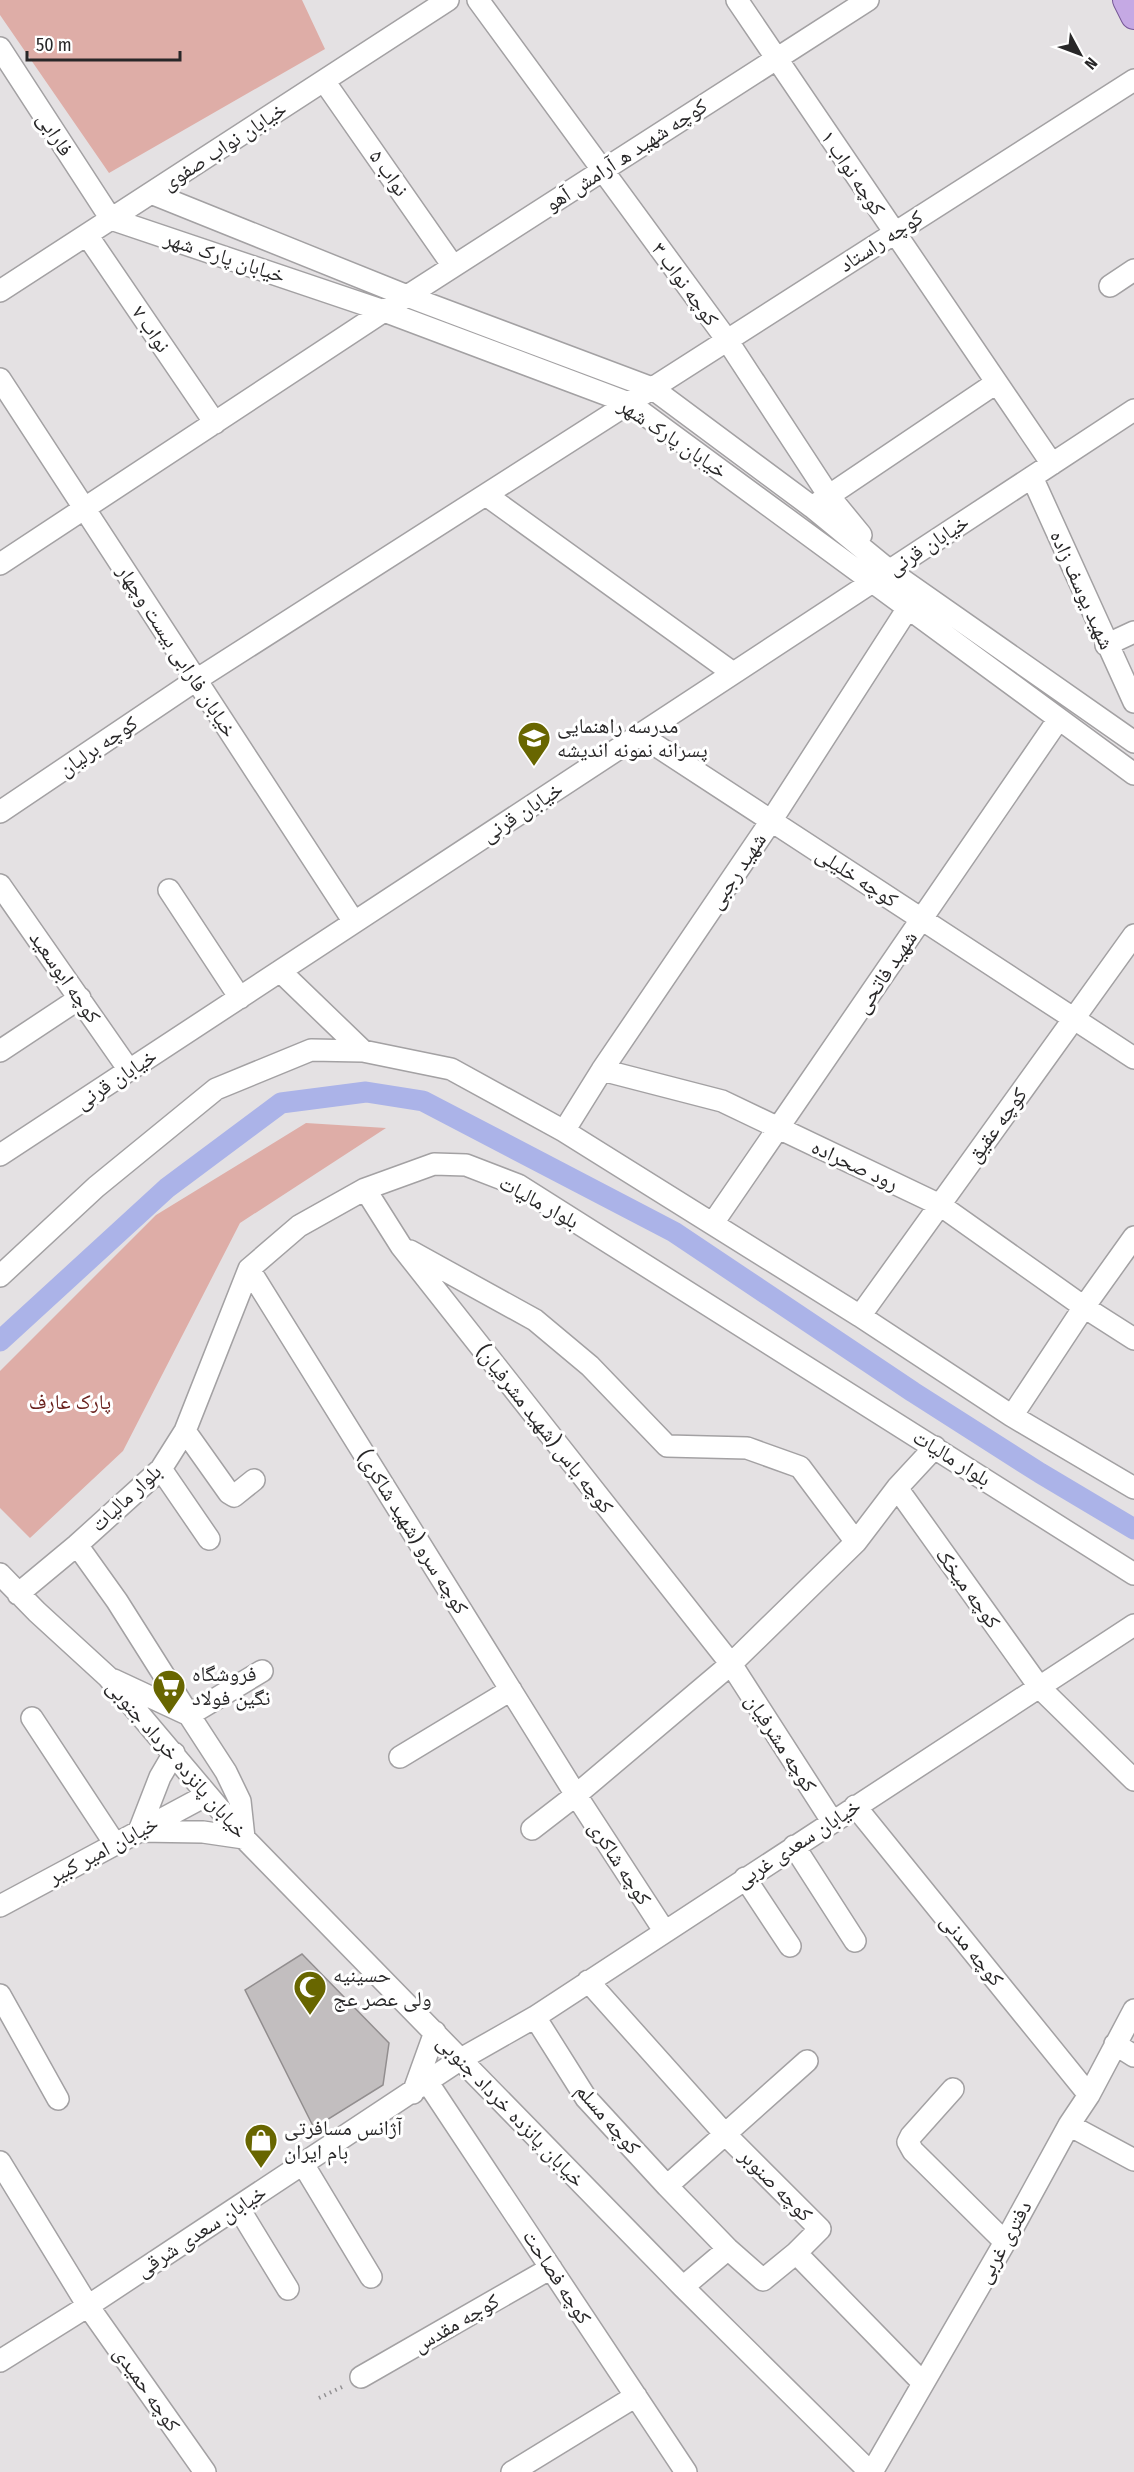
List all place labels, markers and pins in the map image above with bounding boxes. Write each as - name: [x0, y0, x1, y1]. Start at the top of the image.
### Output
- place label: مدرسه راهنمایی پسرانه نمونه اندیشه: [557, 713, 708, 763]
- school or university icon: مدرسه راهنمایی پسرانه نمونه اندیشه: [516, 720, 552, 767]
- place label: فروشگاه نگین فولاد: [192, 1661, 270, 1711]
- supermarket icon: فروشگاه نگین فولاد: [151, 1668, 187, 1715]
- place label: حسینیه ولی عصر عج: [333, 1962, 432, 2012]
- mosque icon: حسینیه ولی عصر عج: [292, 1969, 328, 2016]
- place label: آژانس مسافرتی بام ایران: [284, 2115, 403, 2166]
- shop icon: آژانس مسافرتی بام ایران: [243, 2122, 279, 2169]

